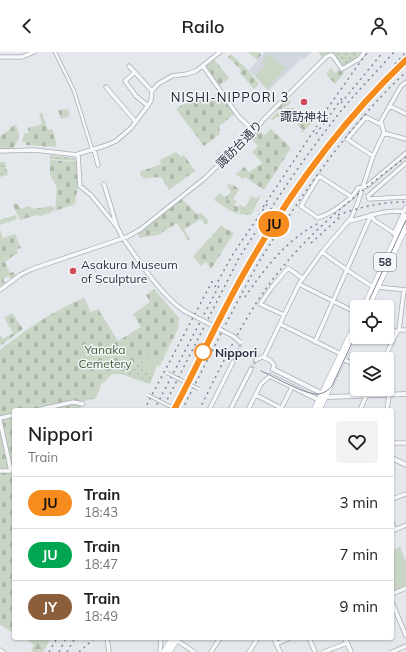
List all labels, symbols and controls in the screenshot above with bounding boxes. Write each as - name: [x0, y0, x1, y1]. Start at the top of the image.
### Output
- icon: back: [16, 15, 38, 37]
- text: Railo: [182, 15, 224, 38]
- icon: person: [368, 15, 390, 37]
- district label: NISHI-NIPPORI 3: [171, 89, 289, 105]
- marker: 諏訪神社: [299, 97, 309, 107]
- place label: 諏訪神社: [280, 109, 328, 124]
- street label: 諏訪台通り: [213, 117, 265, 171]
- line badge: JU: [256, 211, 292, 237]
- text: JU: [266, 215, 282, 233]
- road number: 58: [374, 253, 396, 271]
- place label: Asakura Museum of Sculpture: [81, 257, 178, 286]
- marker: Asakura Museum of Sculpture: [68, 266, 78, 276]
- map controls: [350, 300, 394, 396]
- button: locate: [350, 300, 394, 344]
- park label: Yanaka Cemetery: [78, 342, 132, 371]
- marker: Nippori: [194, 343, 212, 361]
- place label: Nippori: [215, 345, 257, 360]
- button: layers: [350, 352, 394, 396]
- button: heart: [336, 421, 378, 463]
- text: Nippori: [28, 422, 93, 446]
- text: Train: [28, 449, 58, 465]
- text: Train: [84, 485, 120, 504]
- text: 3 min: [340, 493, 378, 512]
- text: JU: [42, 494, 58, 512]
- text: 18:43: [84, 504, 118, 520]
- text: Train: [84, 537, 120, 556]
- text: 7 min: [340, 545, 378, 564]
- text: JU: [42, 546, 58, 564]
- text: 18:47: [84, 556, 118, 572]
- text: Train: [84, 589, 120, 608]
- text: 9 min: [340, 597, 378, 616]
- text: JY: [43, 598, 57, 616]
- text: 18:49: [84, 608, 118, 624]

